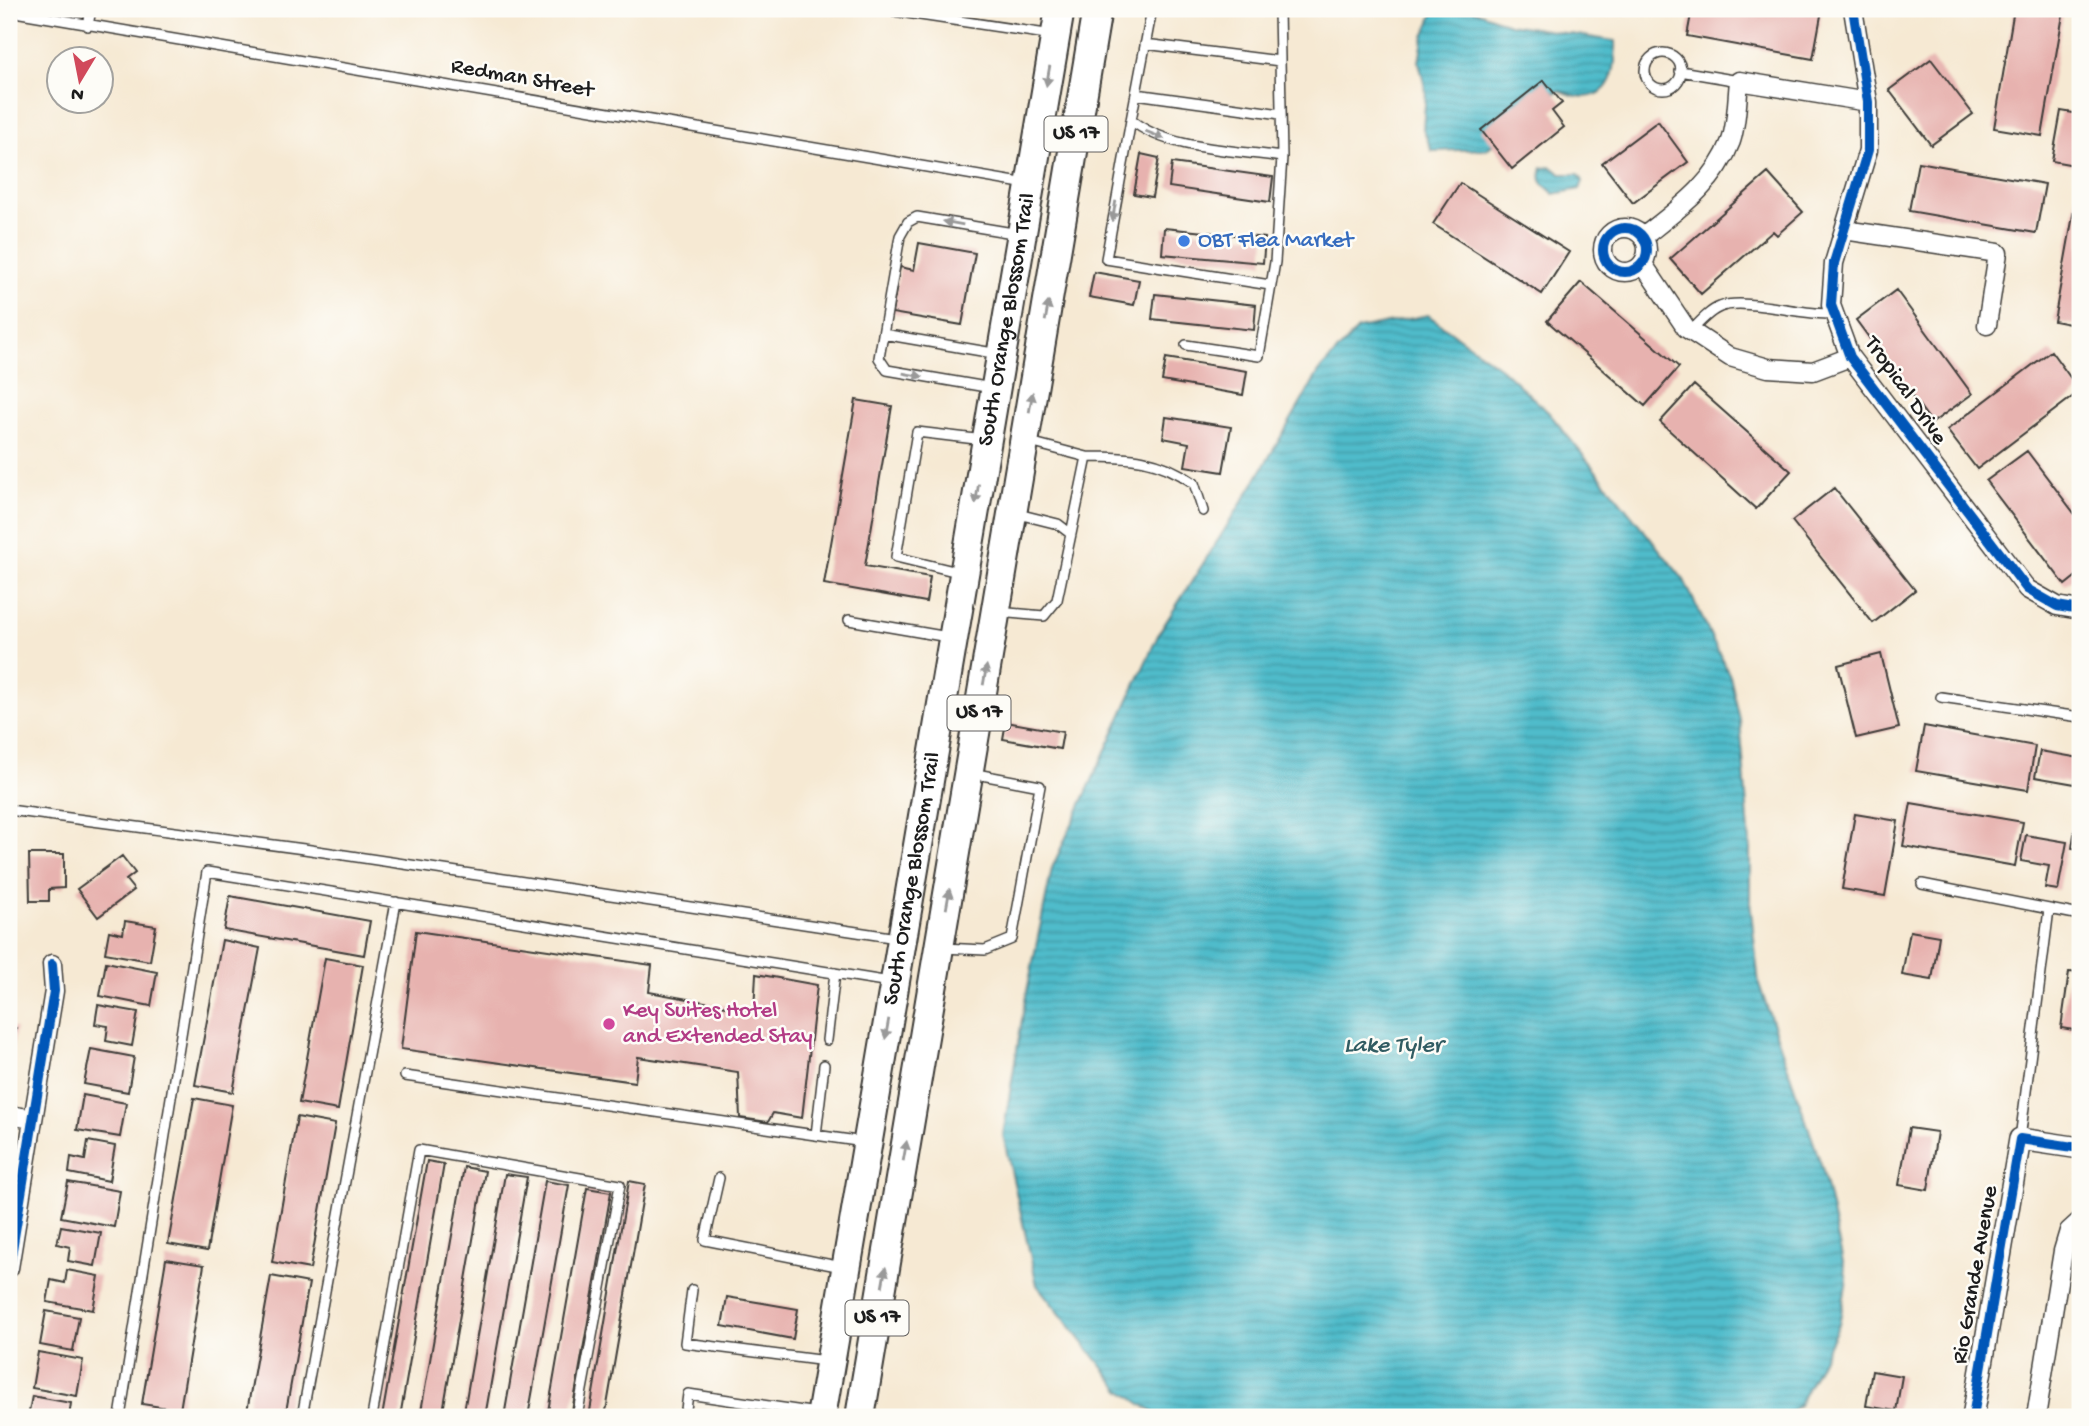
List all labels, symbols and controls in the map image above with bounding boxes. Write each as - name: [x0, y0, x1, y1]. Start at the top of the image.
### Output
- north arrow: [46, 46, 116, 116]
- street label: Redman Street: [449, 53, 597, 105]
- one-way arrow: [1042, 65, 1053, 87]
- text: N: [70, 81, 86, 106]
- road number: US 17: [1044, 116, 1108, 152]
- one-way arrow: [1145, 130, 1166, 141]
- street label: South Orange Blossom Trail: [973, 191, 1042, 448]
- one-way arrow: [1109, 200, 1120, 222]
- one-way arrow: [942, 217, 964, 228]
- place label: OBT Flea Market: [1198, 228, 1355, 255]
- marker: OBT Flea Market: [1176, 233, 1192, 249]
- one-way arrow: [1042, 300, 1053, 322]
- street label: Tropical Drive: [1857, 330, 1953, 451]
- one-way arrow: [902, 369, 924, 380]
- one-way arrow: [1026, 391, 1037, 413]
- one-way arrow: [971, 483, 982, 505]
- one-way arrow: [980, 664, 991, 686]
- road number: US 17: [948, 696, 1010, 730]
- street label: South Orange Blossom Trail: [878, 750, 947, 1007]
- one-way arrow: [942, 888, 953, 910]
- place label: Key Suites Hotel and Extended Stay: [623, 998, 813, 1051]
- marker: Key Suites Hotel and Extended Stay: [601, 1016, 617, 1032]
- one-way arrow: [882, 1018, 893, 1040]
- water label: Lake Tyler: [1344, 1032, 1447, 1061]
- one-way arrow: [900, 1140, 911, 1162]
- street label: Rio Grande Avenue: [1947, 1183, 2005, 1366]
- one-way arrow: [879, 1266, 890, 1288]
- road number: US 17: [846, 1300, 908, 1336]

